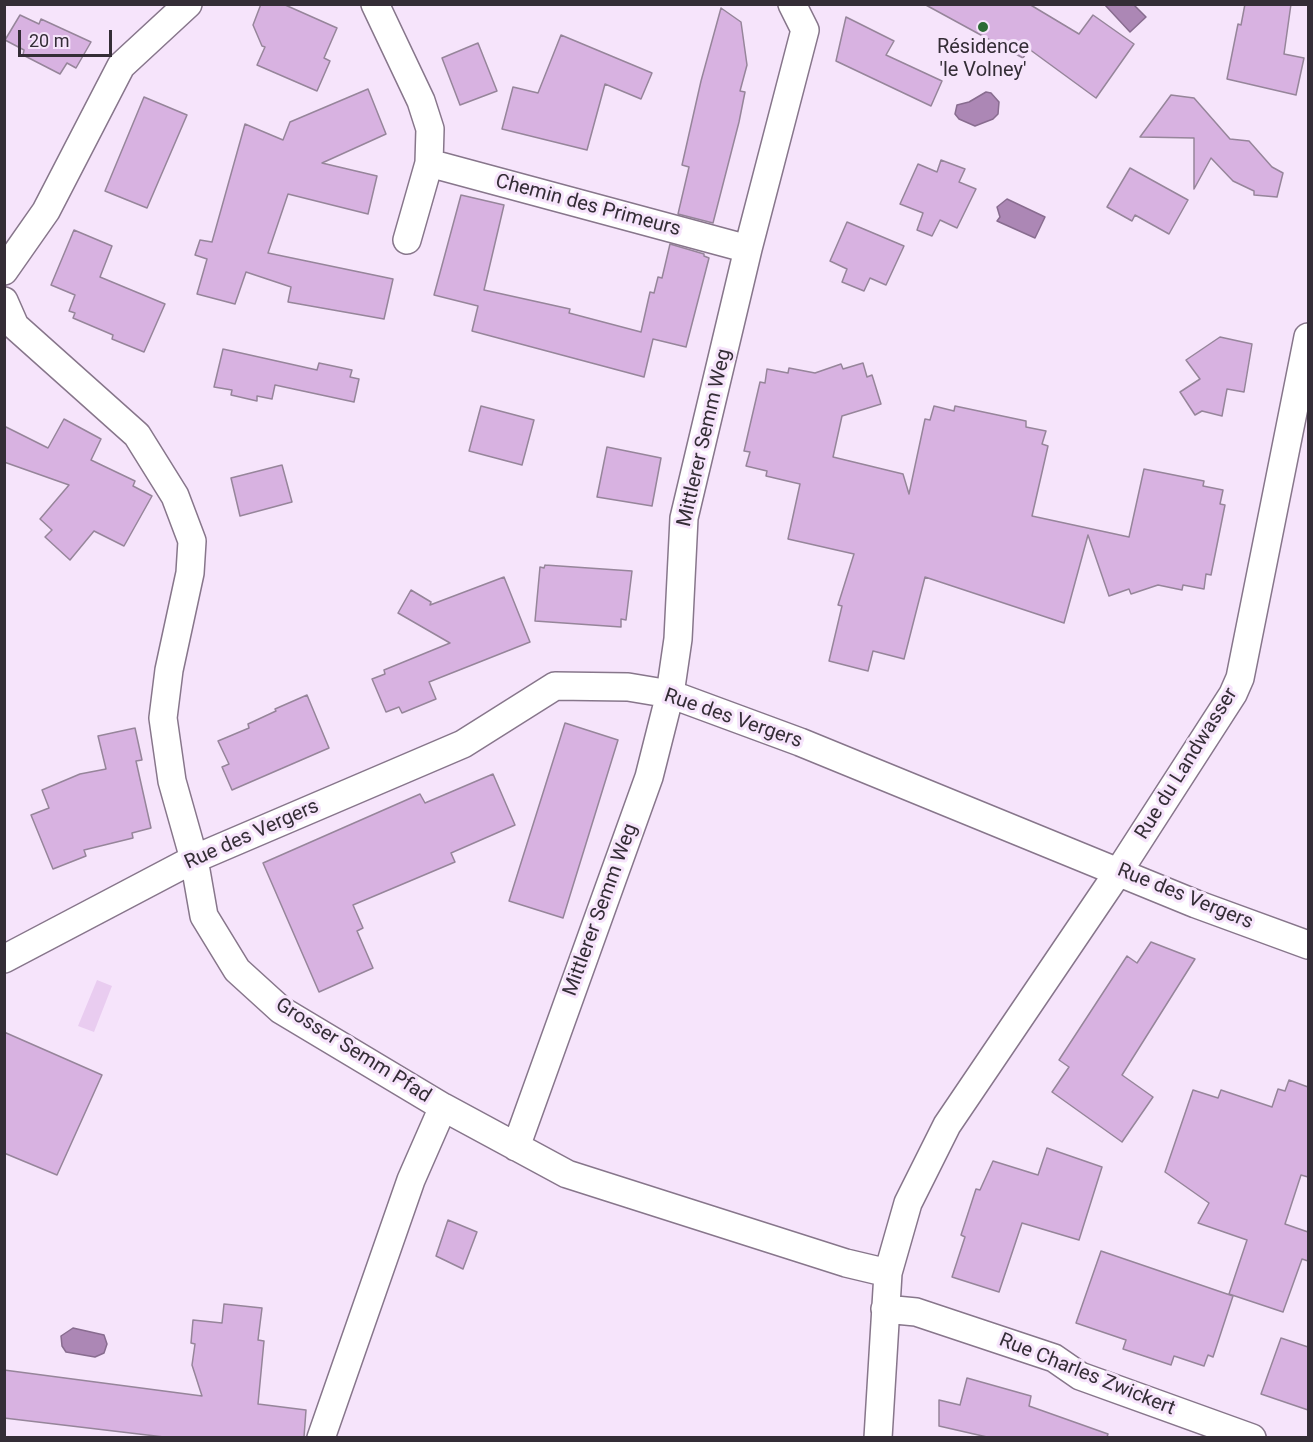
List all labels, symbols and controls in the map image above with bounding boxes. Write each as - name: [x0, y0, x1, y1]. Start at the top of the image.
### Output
- scale bar: [21, 18, 116, 56]
- marker: Résidence 'le Volney': [976, 20, 990, 34]
- text: 20 m: [29, 30, 69, 51]
- place label: Résidence 'le Volney': [937, 36, 1029, 83]
- street label: Chemin des Primeurs: [493, 170, 683, 242]
- street label: Mittlerer Semm Weg: [673, 347, 737, 529]
- street label: Rue des Vergers: [661, 684, 805, 754]
- street label: Rue du Landwasser: [1131, 684, 1243, 844]
- street label: Rue des Vergers: [181, 795, 323, 875]
- street label: Mittlerer Semm Weg: [559, 821, 643, 999]
- street label: Rue des Vergers: [1114, 859, 1256, 935]
- street label: Grosser Semm Pfad: [271, 993, 435, 1109]
- street label: Rue Charles Zwickert: [995, 1329, 1179, 1421]

